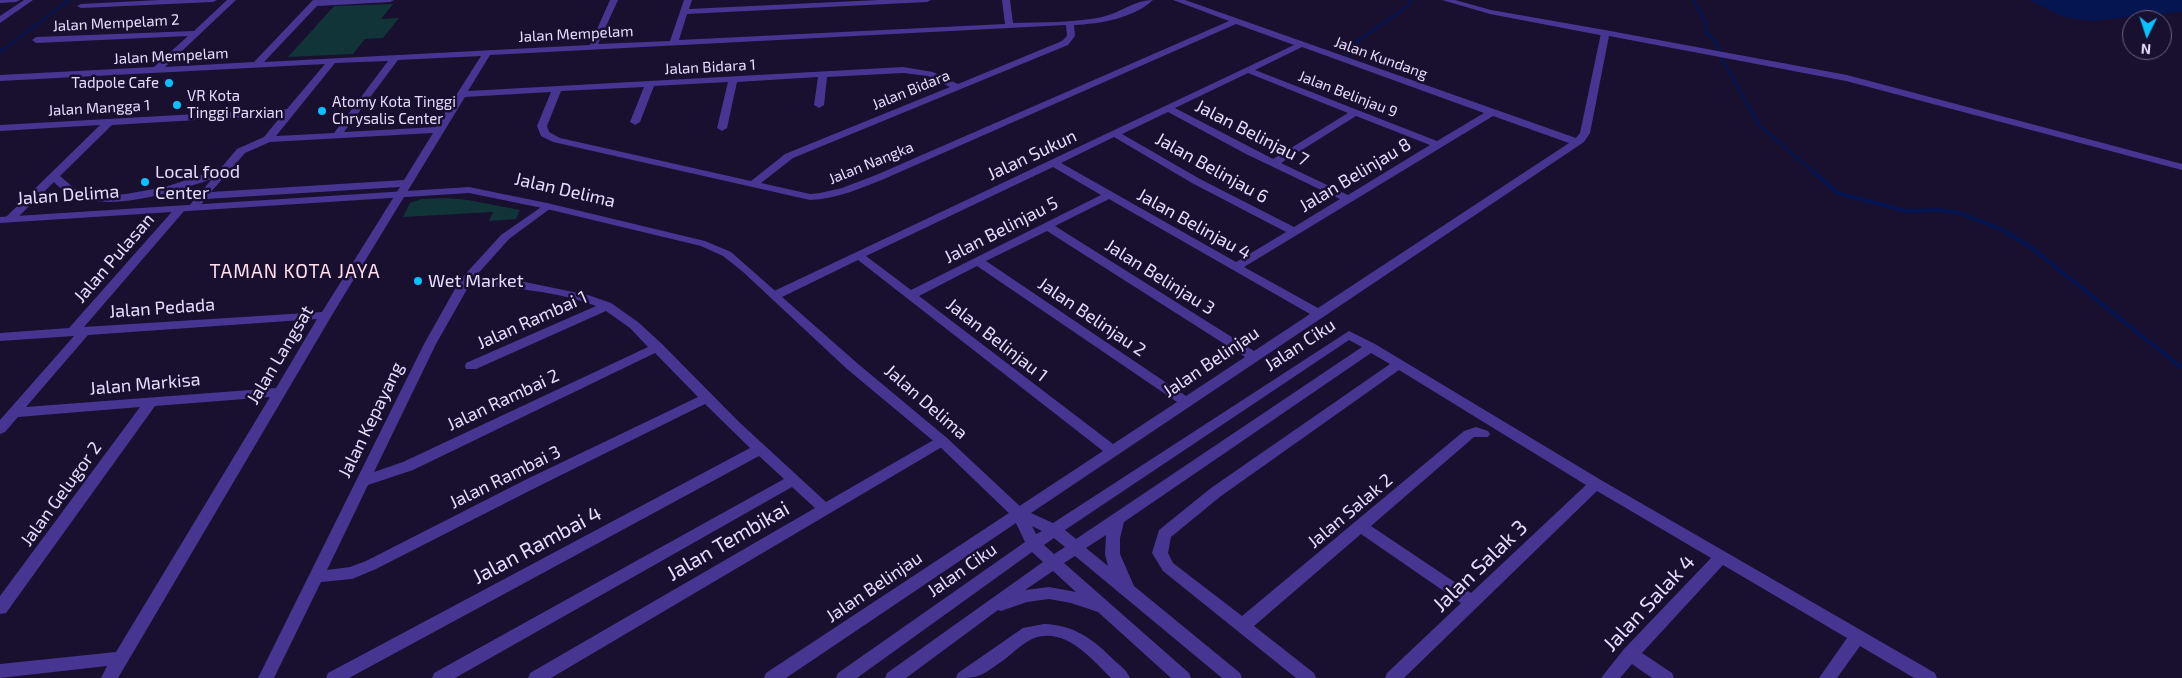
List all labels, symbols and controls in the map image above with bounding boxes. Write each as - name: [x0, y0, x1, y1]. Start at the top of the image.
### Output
- north arrow: [2122, 10, 2172, 60]
- street label: Jalan Mempelam 2: [52, 11, 180, 35]
- street label: Jalan Mempelam: [518, 22, 634, 46]
- street label: Jalan Kundang: [1332, 33, 1430, 83]
- text: N: [2140, 41, 2152, 58]
- street label: Jalan Mempelam: [113, 44, 229, 68]
- street label: Jalan Bidara 1: [664, 56, 756, 78]
- street label: Jalan Bidara: [870, 66, 952, 114]
- street label: Jalan Belinjau 9: [1296, 67, 1400, 121]
- place label: Tadpole Cafe: [71, 74, 159, 92]
- marker: Tadpole Cafe: [163, 77, 175, 89]
- place label: VR Kota Tinggi Parxian: [187, 87, 284, 122]
- place label: Atomy Kota Tinggi Chrysalis Center: [332, 93, 456, 128]
- street label: Jalan Belinjau 7: [1192, 95, 1312, 171]
- street label: Jalan Mangga 1: [47, 96, 151, 120]
- marker: VR Kota Tinggi Parxian: [171, 99, 183, 111]
- marker: Atomy Kota Tinggi Chrysalis Center: [316, 105, 328, 117]
- street label: Jalan Sukun: [984, 125, 1080, 185]
- street label: Jalan Belinjau 6: [1152, 128, 1272, 208]
- street label: Jalan Belinjau 8: [1295, 133, 1415, 217]
- street label: Jalan Nangka: [826, 138, 916, 188]
- place label: Local food Center: [155, 161, 240, 203]
- street label: Jalan Delima: [512, 168, 618, 212]
- marker: Local food Center: [139, 176, 151, 188]
- street label: Jalan Delima: [16, 181, 120, 209]
- street label: Jalan Belinjau 4: [1133, 184, 1255, 264]
- street label: Jalan Belinjau 5: [940, 192, 1062, 268]
- street label: Jalan Pulasan: [69, 209, 159, 307]
- street label: Jalan Belinjau 3: [1101, 235, 1219, 319]
- district label: TAMAN KOTA JAYA: [208, 261, 382, 283]
- place label: Wet Market: [428, 270, 524, 292]
- street label: Jalan Belinjau 2: [1034, 273, 1150, 361]
- marker: Wet Market: [412, 275, 424, 287]
- street label: Jalan Rambai 1: [474, 286, 590, 354]
- street label: Jalan Pedada: [108, 294, 216, 322]
- street label: Jalan Belinjau 1: [942, 294, 1052, 386]
- street label: Jalan Langsat: [242, 302, 318, 408]
- street label: Jalan Ciku: [1261, 314, 1339, 376]
- street label: Jalan Belinjau: [1159, 322, 1263, 402]
- street label: Jalan Kepayang: [334, 359, 408, 481]
- street label: Jalan Delima: [880, 360, 972, 444]
- street label: Jalan Rambai 2: [444, 365, 562, 435]
- street label: Jalan Markisa: [89, 368, 201, 400]
- street label: Jalan Gelugor 2: [16, 438, 106, 550]
- street label: Jalan Rambai 3: [446, 441, 564, 513]
- street label: Jalan Salak 2: [1303, 469, 1397, 553]
- street label: Jalan Tembikai: [662, 496, 794, 586]
- street label: Jalan Rambai 4: [468, 500, 606, 590]
- street label: Jalan Salak 3: [1428, 515, 1532, 617]
- street label: Jalan Ciku: [923, 538, 1001, 602]
- street label: Jalan Belinjau: [822, 547, 926, 627]
- street label: Jalan Salak 4: [1598, 550, 1700, 656]

